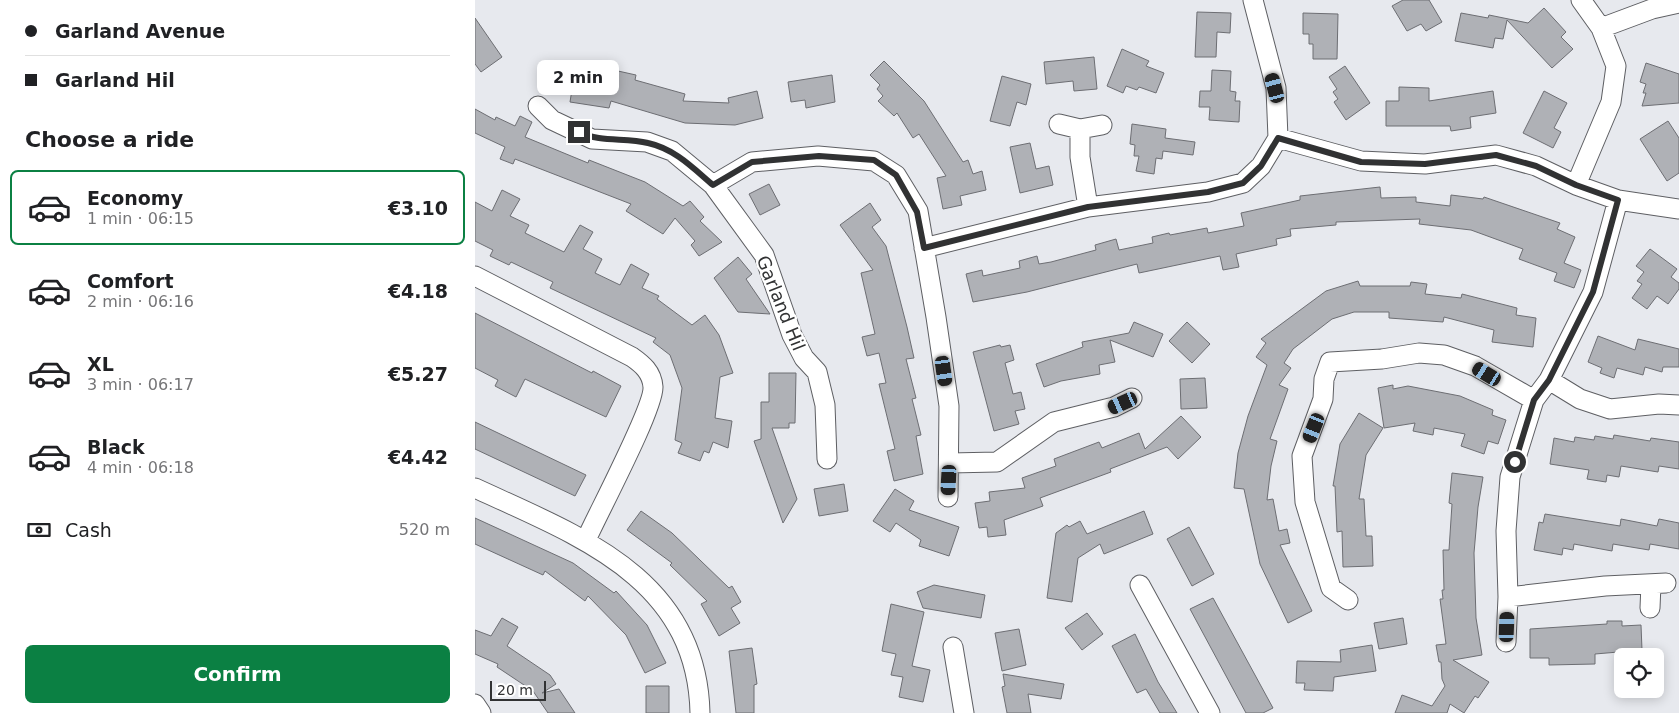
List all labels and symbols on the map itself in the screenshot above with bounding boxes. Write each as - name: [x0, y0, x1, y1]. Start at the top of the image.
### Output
- callout: 2 min: [538, 59, 620, 94]
- car: [1263, 72, 1286, 104]
- route end: [568, 121, 590, 143]
- street label: Garland Hil: [752, 252, 810, 354]
- car: [934, 355, 953, 387]
- car: [1470, 360, 1503, 388]
- car: [1106, 390, 1139, 416]
- car: [1301, 411, 1326, 445]
- route start: [1504, 451, 1526, 473]
- car: [940, 465, 957, 495]
- car: [1498, 612, 1515, 642]
- scale bar: [490, 678, 546, 701]

